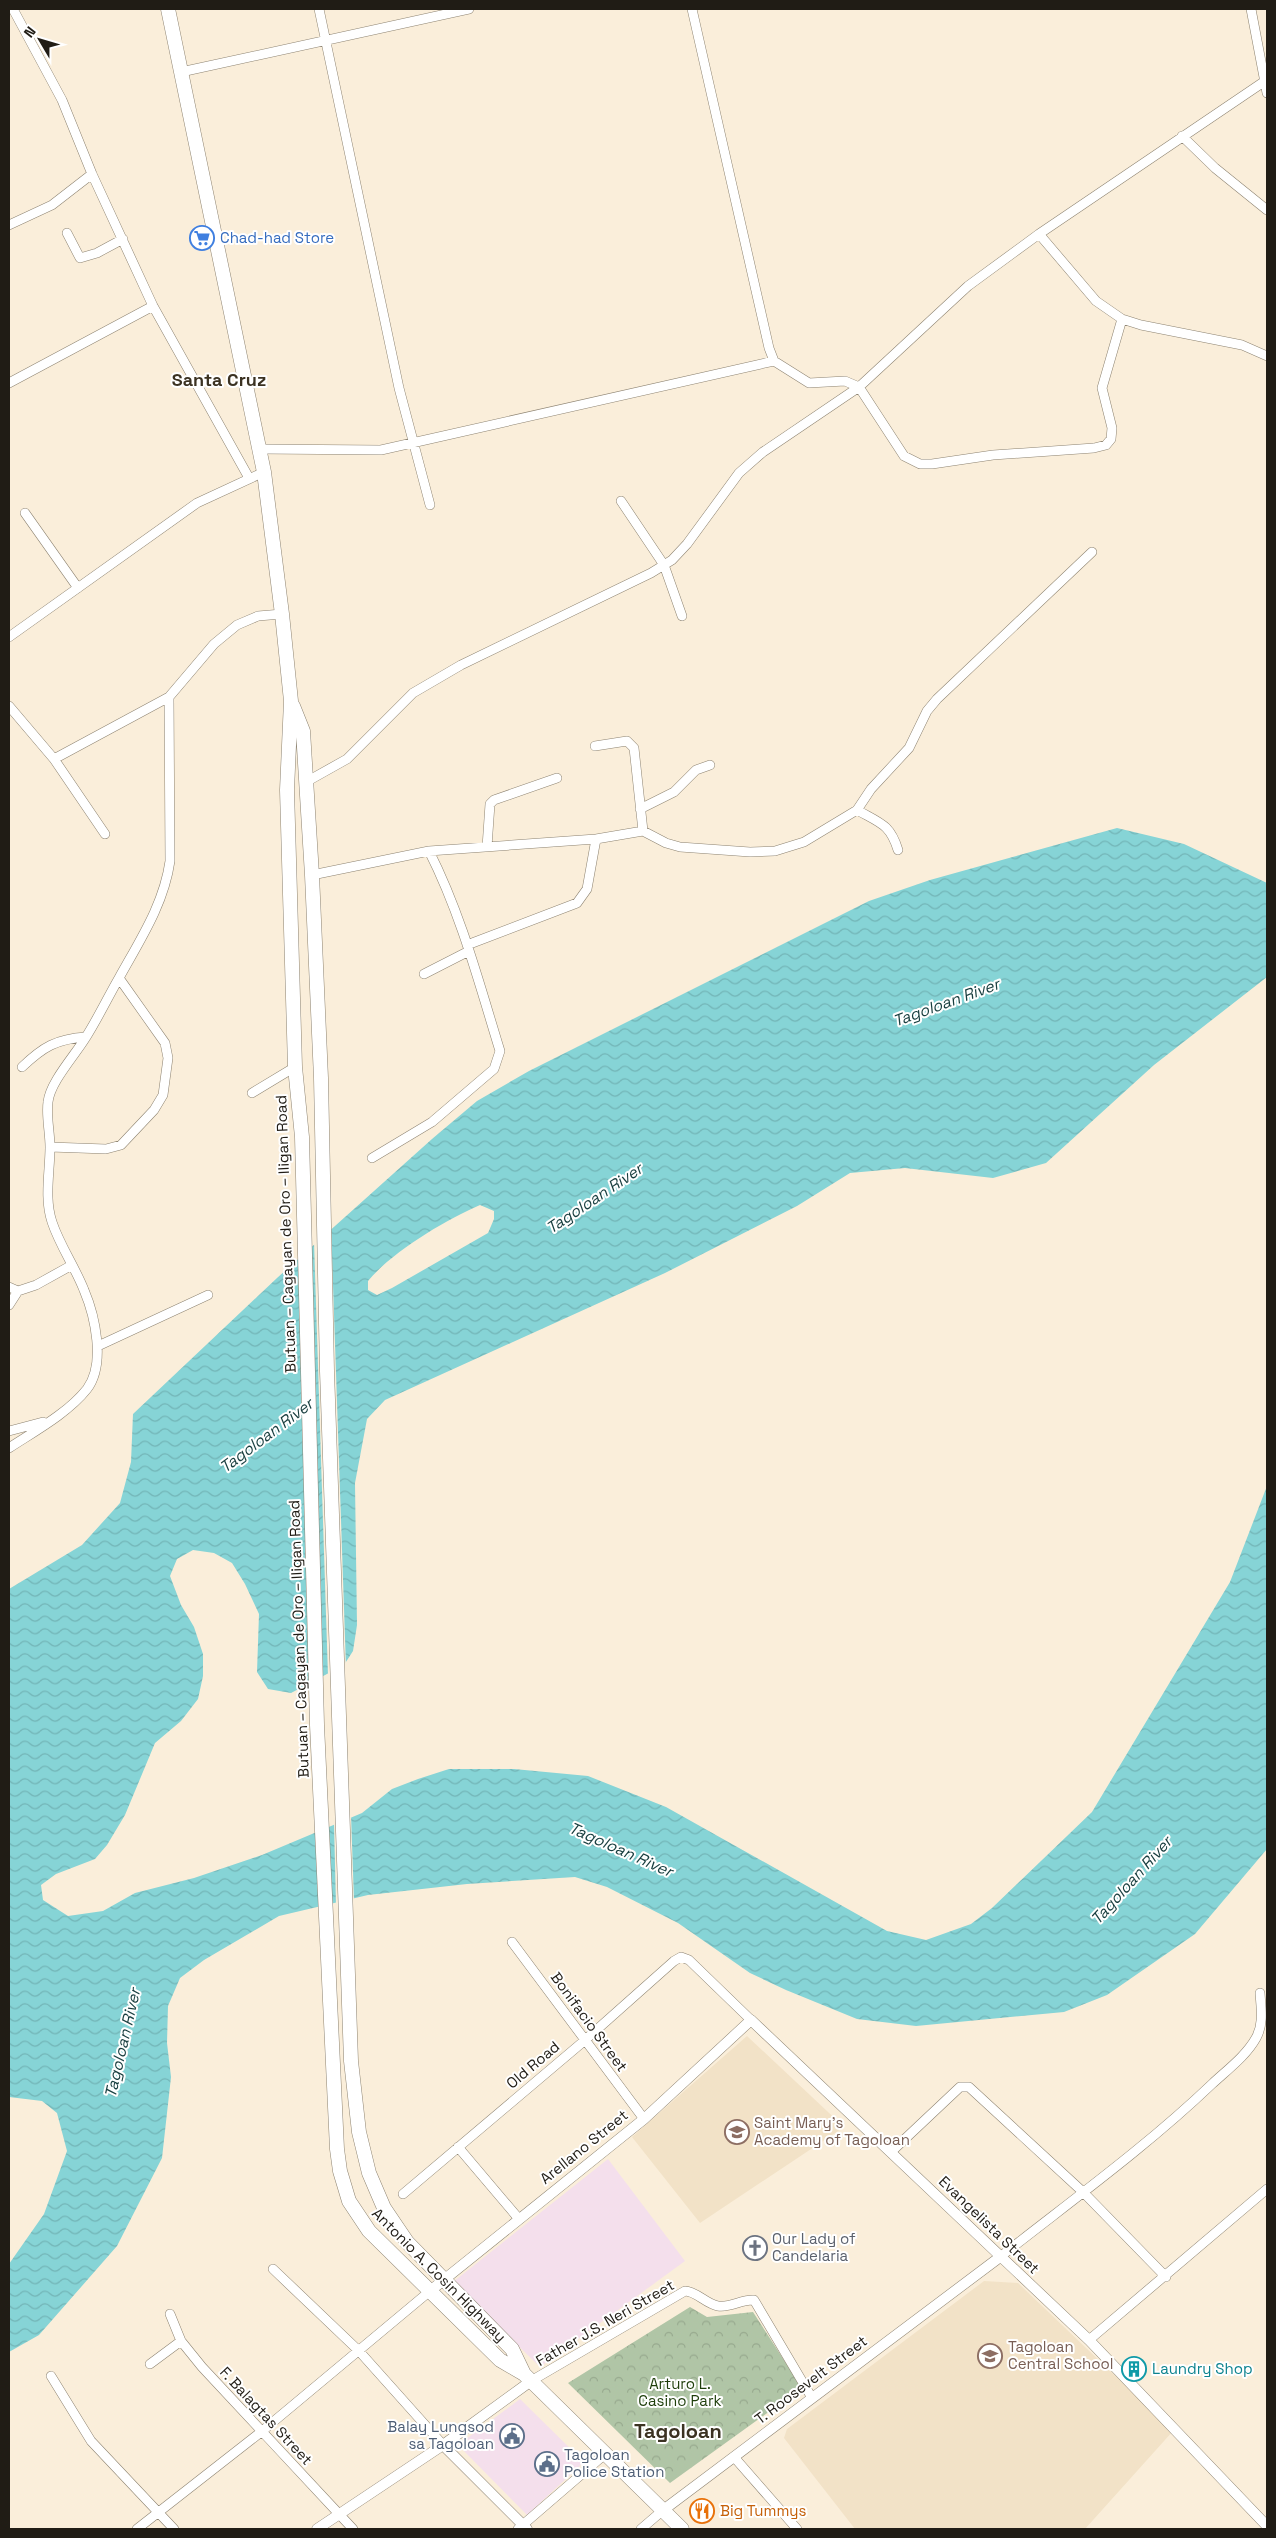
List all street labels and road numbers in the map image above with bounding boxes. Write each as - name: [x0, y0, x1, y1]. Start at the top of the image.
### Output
- street label: Butuan – Cagayan de Oro – Iligan Road: [271, 1095, 300, 1373]
- street label: Butuan – Cagayan de Oro – Iligan Road: [284, 1500, 313, 1778]
- street label: Bonifacio Street: [547, 1968, 632, 2075]
- street label: Old Road: [502, 2037, 563, 2092]
- street label: Arellano Street: [536, 2105, 632, 2188]
- street label: Evangelista Street: [935, 2172, 1044, 2278]
- street label: Antonio A. Cosin Highway: [368, 2204, 510, 2346]
- street label: Father J.S. Neri Street: [532, 2275, 677, 2370]
- street label: T. Roosevelt Street: [751, 2331, 871, 2428]
- street label: F. Balagtas Street: [216, 2363, 317, 2469]

